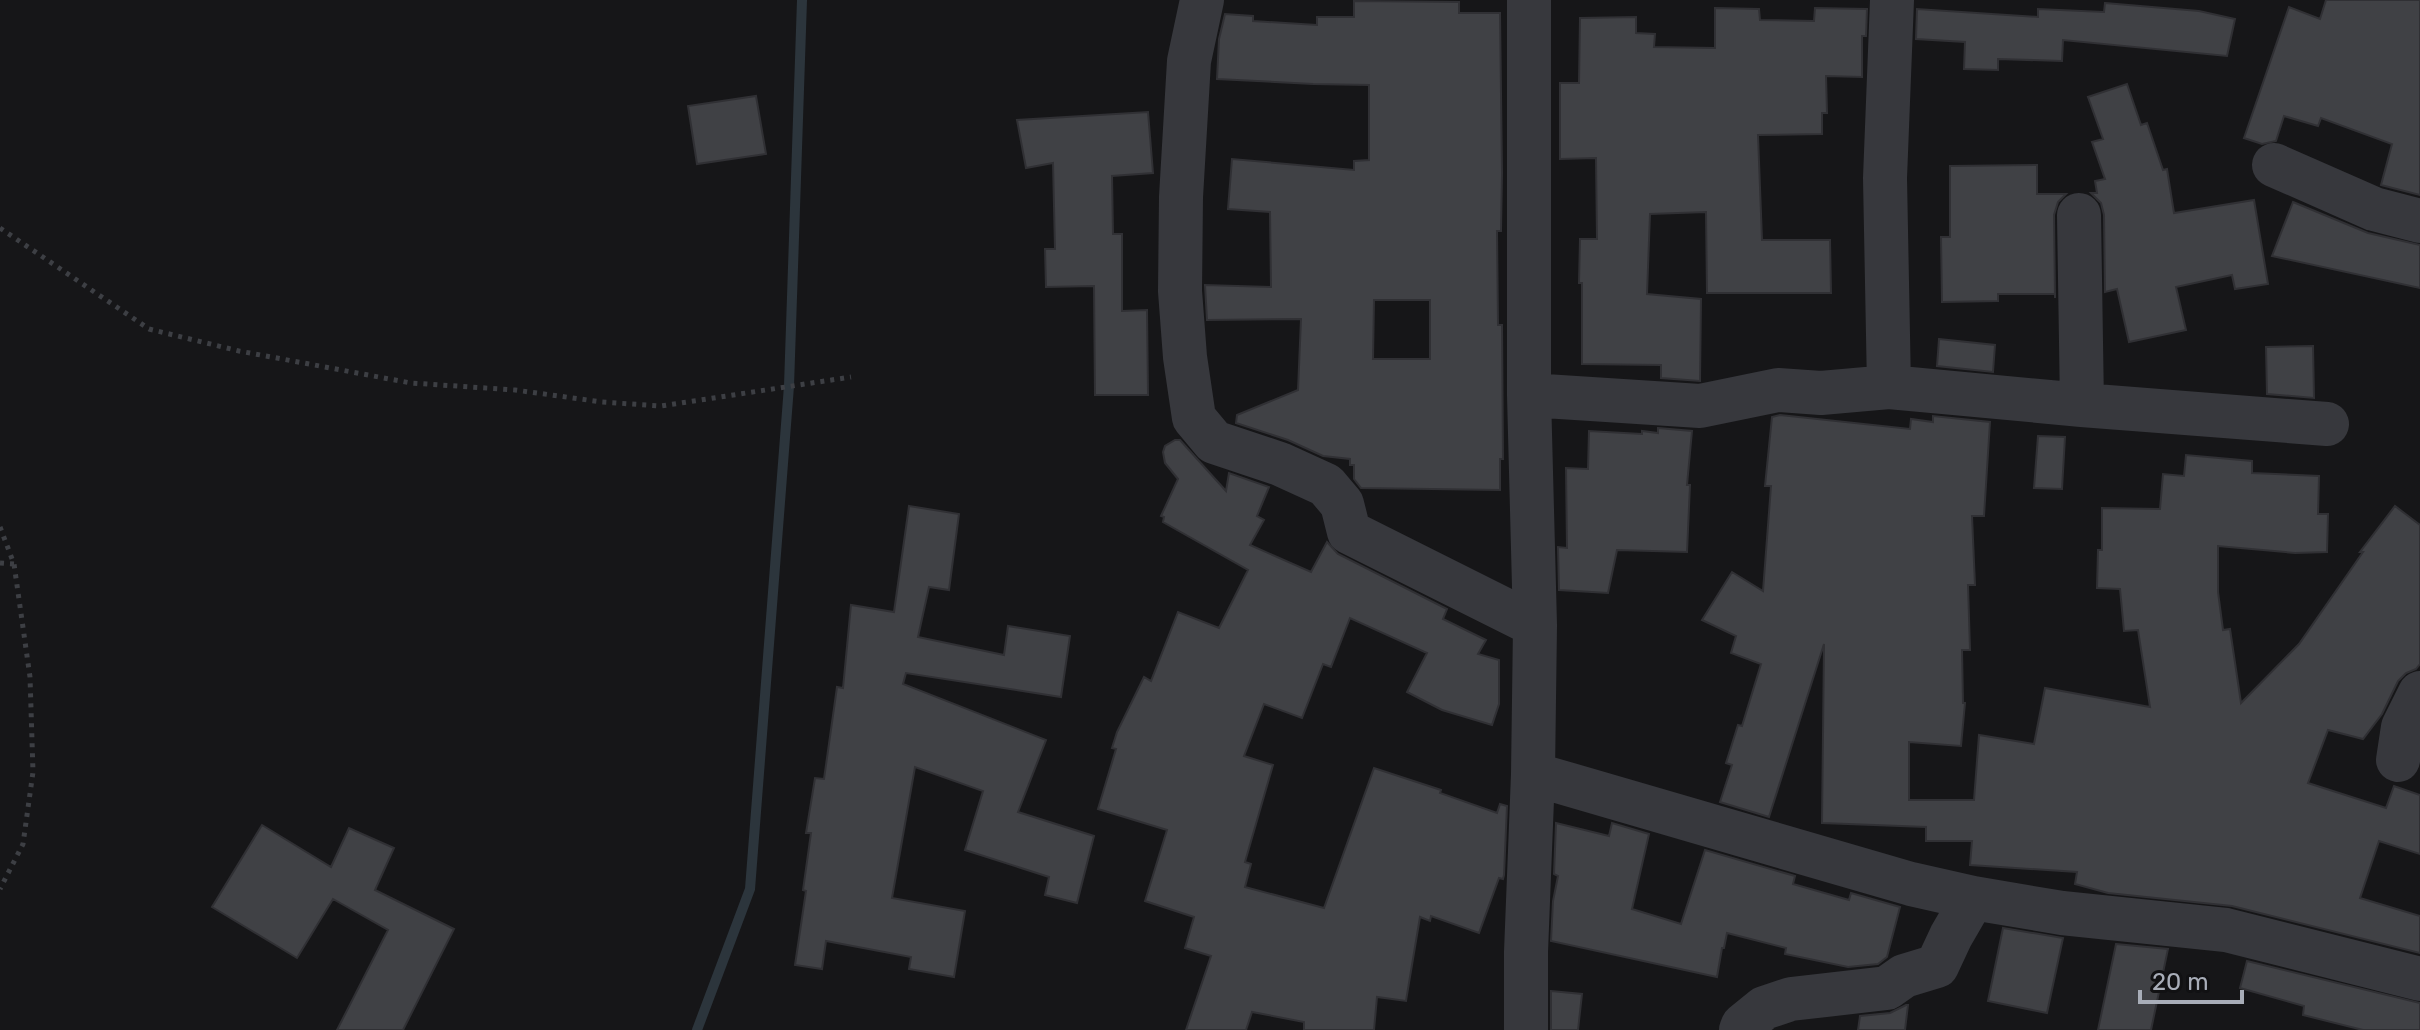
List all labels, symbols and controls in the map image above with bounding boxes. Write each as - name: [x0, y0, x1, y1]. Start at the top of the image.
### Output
- scale bar: [2140, 954, 2242, 1004]
- text: 20 m: [2152, 968, 2209, 996]

